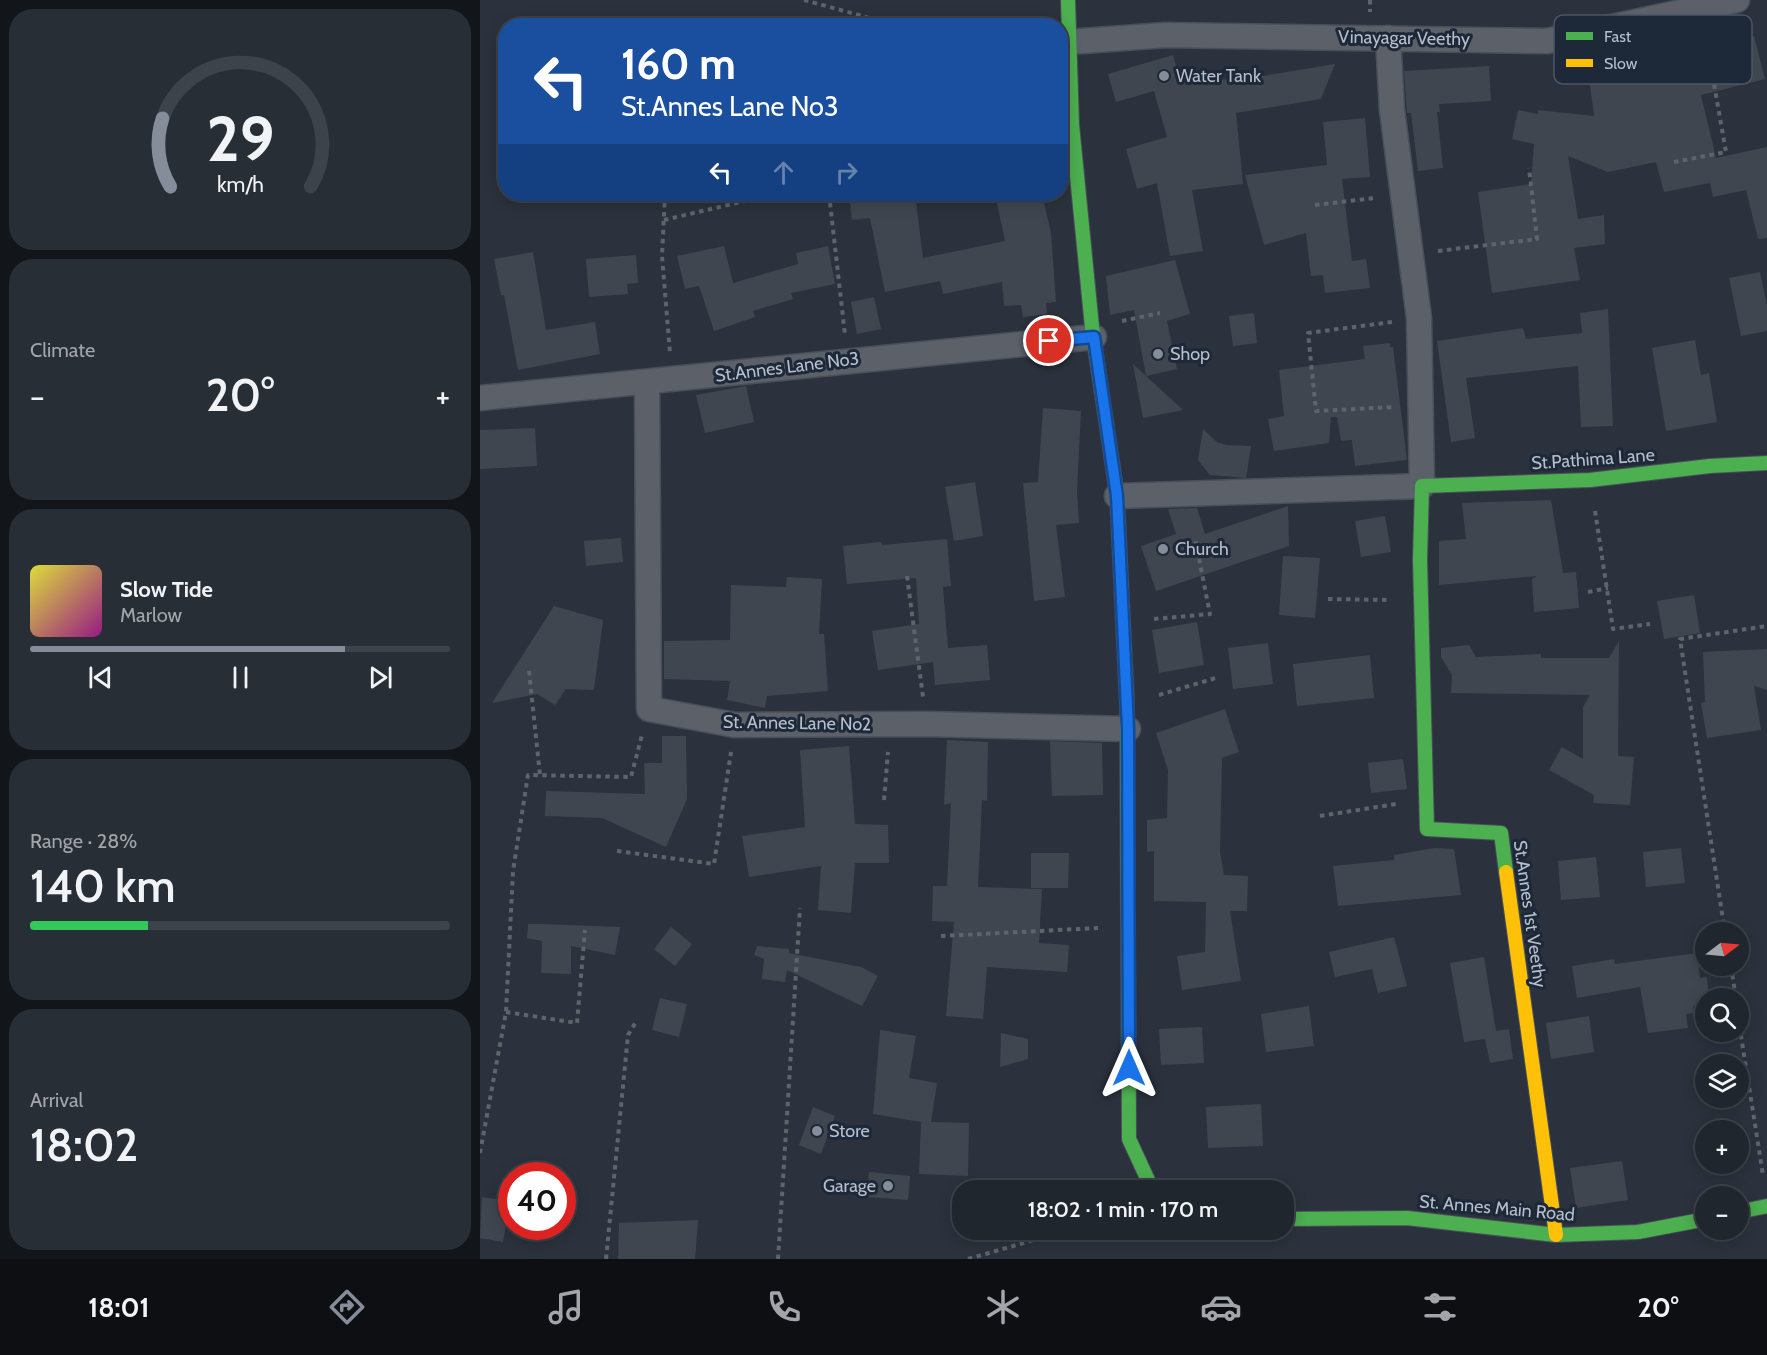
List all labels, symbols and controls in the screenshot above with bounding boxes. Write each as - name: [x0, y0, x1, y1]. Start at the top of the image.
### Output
- legend: [1554, 15, 1752, 84]
- street label: Vinayagar Veethy: [1338, 26, 1470, 50]
- text: Fast: [1604, 27, 1632, 46]
- text: 160 m: [621, 38, 736, 90]
- icon: left: [522, 42, 600, 120]
- text: Slow: [1604, 54, 1638, 73]
- place label: Water Tank: [1176, 65, 1262, 87]
- marker: Water Tank: [1157, 69, 1171, 83]
- text: St.Annes Lane No3: [621, 90, 839, 123]
- text: 29: [206, 101, 274, 177]
- icon: left: [704, 156, 737, 189]
- icon: ahead: [767, 156, 800, 189]
- icon: right: [830, 156, 863, 189]
- text: km/h: [217, 171, 263, 197]
- pin: [1023, 315, 1074, 366]
- icon: arrive: [1032, 324, 1065, 357]
- text: Climate: [30, 338, 95, 362]
- place label: Shop: [1170, 343, 1210, 365]
- street label: St.Annes Lane No3: [714, 347, 860, 387]
- marker: Shop: [1151, 347, 1165, 361]
- text: 20°: [206, 368, 274, 422]
- text: −: [30, 376, 45, 416]
- text: +: [435, 376, 450, 416]
- street label: St.Pathima Lane: [1531, 444, 1655, 474]
- place label: Church: [1175, 538, 1229, 560]
- marker: Church: [1156, 542, 1170, 556]
- text: Slow Tide: [120, 576, 213, 603]
- text: Marlow: [120, 603, 182, 627]
- icon: previous: [84, 661, 117, 694]
- icon: pause: [224, 661, 257, 694]
- icon: next: [364, 661, 397, 694]
- street label: St. Annes Lane No2: [723, 711, 871, 735]
- text: Range · 28%: [30, 829, 137, 853]
- street label: St.Annes 1st Veethy: [1509, 839, 1551, 989]
- text: 140 km: [30, 859, 175, 913]
- north arrow: [1695, 922, 1749, 976]
- map controls: [1695, 922, 1749, 1240]
- button: search: [1695, 988, 1749, 1042]
- position arrow: [1097, 1036, 1161, 1100]
- button: layers: [1695, 1054, 1749, 1108]
- text: Arrival: [30, 1088, 83, 1112]
- text: 18:02: [30, 1118, 138, 1172]
- place label: Store: [829, 1120, 870, 1142]
- button: +: [1695, 1120, 1749, 1174]
- marker: Store: [810, 1124, 824, 1138]
- speed limit sign: 40: [498, 1162, 576, 1240]
- place label: Garage: [823, 1175, 876, 1197]
- marker: Garage: [881, 1179, 895, 1193]
- button: −: [1695, 1186, 1749, 1240]
- street label: St. Annes Main Road: [1418, 1190, 1576, 1226]
- text: 18:02 · 1 min · 170 m: [1028, 1196, 1218, 1223]
- icon: directions: [326, 1286, 368, 1328]
- icon: music: [545, 1286, 587, 1328]
- icon: phone: [763, 1286, 805, 1328]
- icon: climate: [982, 1286, 1024, 1328]
- icon: car: [1200, 1286, 1242, 1328]
- icon: filters: [1419, 1286, 1461, 1328]
- text: 18:01: [88, 1291, 150, 1324]
- text: 20°: [1638, 1291, 1679, 1324]

